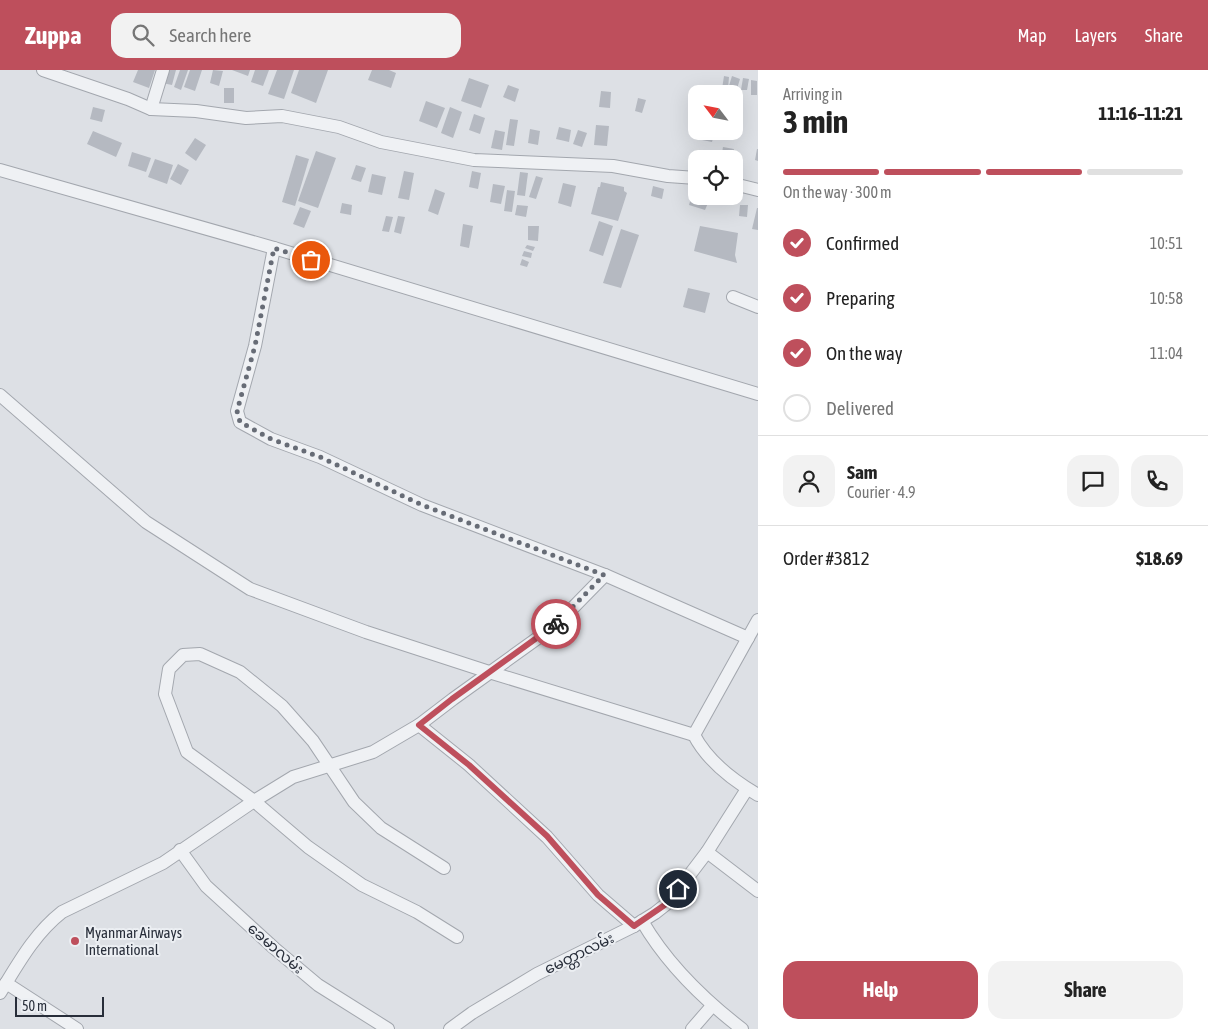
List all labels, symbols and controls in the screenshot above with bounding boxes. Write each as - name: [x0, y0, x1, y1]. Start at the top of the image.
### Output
- search box: [111, 13, 461, 58]
- icon: search: [129, 21, 157, 49]
- text: Zuppa: [25, 22, 81, 49]
- text: Search here: [169, 24, 251, 46]
- text: Map: [1017, 25, 1046, 46]
- text: Layers: [1074, 25, 1117, 46]
- text: Share: [1145, 25, 1183, 46]
- north arrow: [688, 85, 742, 140]
- map controls: [688, 85, 743, 205]
- text: Arriving in: [783, 85, 843, 103]
- text: 11:16–11:21: [1098, 102, 1183, 124]
- text: 3 min: [783, 103, 848, 140]
- button: locate: [688, 150, 743, 205]
- text: On the way · 300 m: [783, 183, 892, 201]
- icon: check: [783, 229, 811, 257]
- text: Confirmed: [826, 232, 899, 254]
- text: 10:51: [1150, 234, 1183, 252]
- pin: [290, 239, 332, 281]
- icon: bag: [297, 246, 325, 274]
- icon: check: [783, 284, 811, 312]
- text: Preparing: [826, 287, 895, 309]
- text: 10:58: [1150, 289, 1183, 307]
- icon: check: [783, 339, 811, 367]
- text: On the way: [826, 342, 903, 364]
- text: 11:04: [1150, 344, 1183, 362]
- text: Delivered: [826, 397, 894, 419]
- button: person: [783, 455, 835, 507]
- button: chat: [1067, 455, 1119, 507]
- button: phone: [1131, 455, 1183, 507]
- text: Sam: [847, 461, 878, 483]
- text: Courier · 4.9: [847, 483, 916, 501]
- text: Order #3812: [783, 547, 870, 569]
- text: $18.69: [1136, 547, 1183, 569]
- courier: [531, 599, 581, 649]
- icon: bike: [542, 610, 570, 638]
- pin: [657, 868, 699, 910]
- icon: home: [664, 875, 692, 903]
- street label: ခေမာလမ်း: [245, 918, 308, 977]
- place label: Myanmar Airways International: [85, 924, 182, 958]
- street label: မေတ္တာလမ်း: [541, 928, 618, 981]
- marker: Myanmar Airways International: [69, 935, 81, 947]
- button: Help: [783, 961, 978, 1019]
- button: Share: [988, 961, 1183, 1019]
- scale bar: [15, 994, 104, 1017]
- text: 50 m: [22, 998, 47, 1014]

